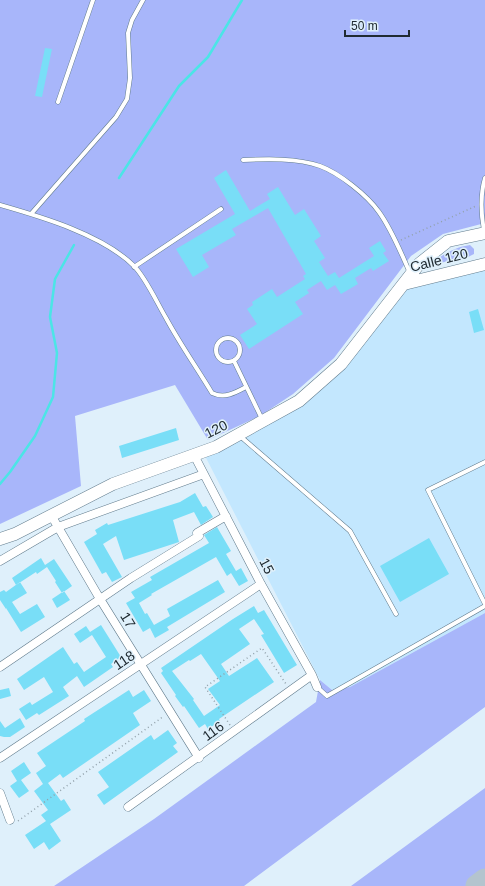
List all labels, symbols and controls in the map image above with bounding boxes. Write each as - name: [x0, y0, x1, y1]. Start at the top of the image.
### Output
- scale bar: [345, 12, 409, 38]
- text: 50 m: [351, 19, 378, 33]
- street label: Calle 120: [408, 245, 470, 275]
- street label: 120: [202, 416, 230, 441]
- street label: 15: [256, 555, 278, 577]
- street label: 17: [117, 609, 139, 631]
- street label: 118: [110, 647, 138, 673]
- street label: 116: [199, 718, 227, 744]

